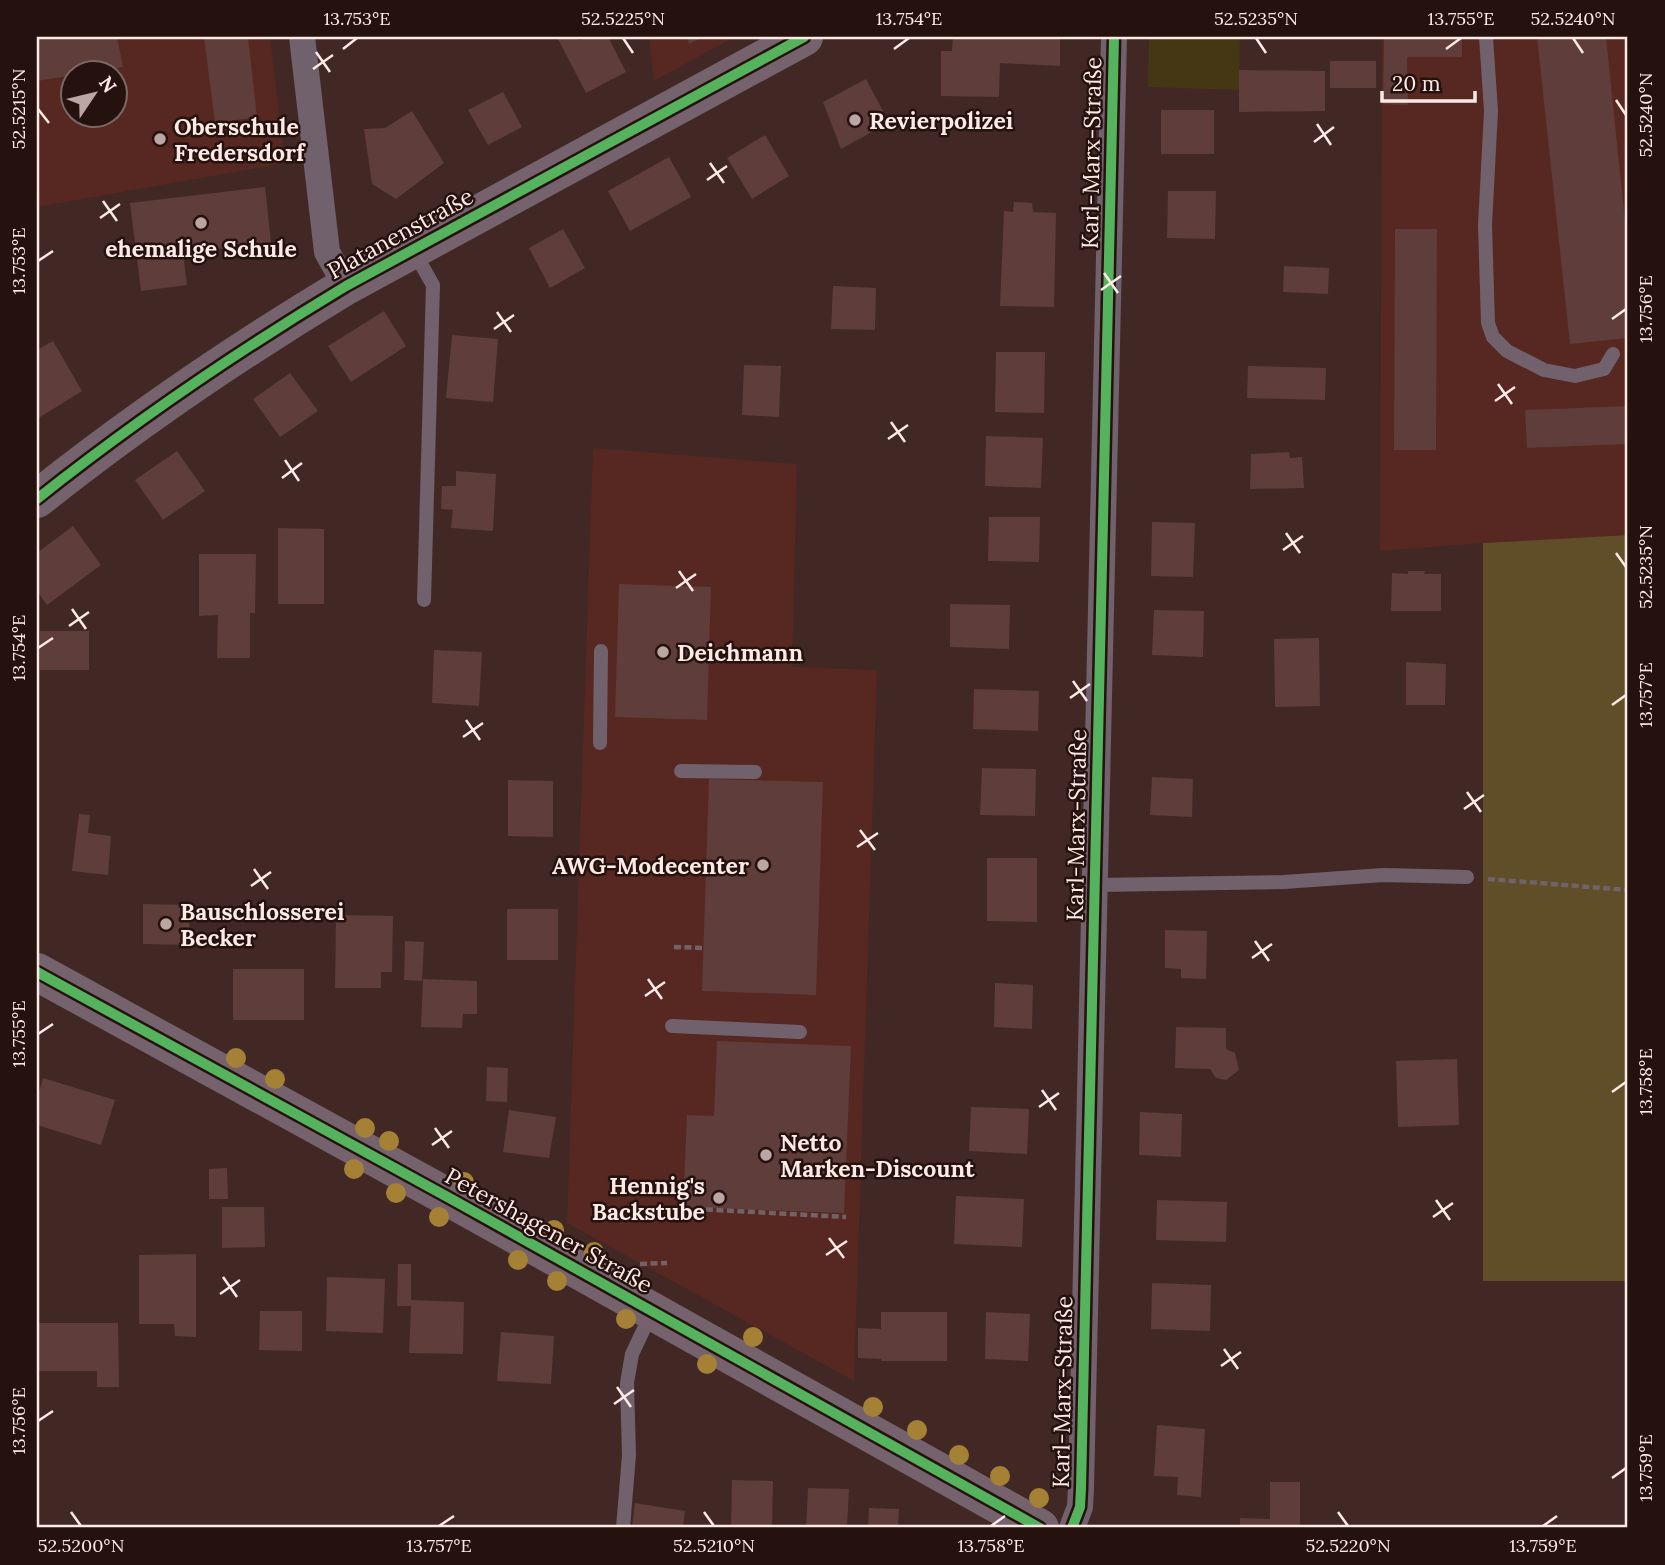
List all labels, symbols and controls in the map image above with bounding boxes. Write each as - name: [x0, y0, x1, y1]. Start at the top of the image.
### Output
- text: 13.753°E: [323, 7, 391, 30]
- text: 52.5225°N: [581, 7, 665, 30]
- text: 13.754°E: [876, 7, 942, 30]
- text: 52.5235°N: [1214, 7, 1298, 30]
- text: 13.755°E: [1428, 7, 1494, 30]
- text: 52.5240°N: [1531, 7, 1615, 30]
- street label: Karl-Marx-Straße: [1075, 57, 1107, 249]
- north arrow: [60, 60, 130, 130]
- scale bar: [1382, 60, 1474, 104]
- text: 52.5215°N: [7, 69, 30, 149]
- text: 20 m: [1392, 70, 1441, 97]
- text: N: [94, 71, 122, 97]
- text: 52.5240°N: [1634, 73, 1657, 157]
- place label: Revierpolizei: [869, 106, 1013, 135]
- place label: Oberschule Fredersdorf: [174, 112, 306, 167]
- marker: Revierpolizei: [847, 112, 863, 128]
- marker: Oberschule Fredersdorf: [152, 131, 168, 147]
- street label: Platanenstraße: [322, 181, 478, 285]
- marker: ehemalige Schule: [193, 215, 209, 231]
- text: 13.753°E: [7, 227, 30, 295]
- place label: ehemalige Schule: [105, 234, 297, 263]
- text: 13.756°E: [1634, 275, 1657, 343]
- text: 52.5235°N: [1634, 525, 1657, 609]
- text: 13.754°E: [7, 615, 30, 681]
- place label: Deichmann: [677, 638, 803, 667]
- marker: Deichmann: [655, 644, 671, 660]
- text: 13.757°E: [1634, 662, 1657, 728]
- street label: Karl-Marx-Straße: [1060, 729, 1092, 921]
- place label: AWG-Modecenter: [552, 851, 749, 880]
- marker: AWG-Modecenter: [755, 857, 771, 873]
- place label: Bauschlosserei Becker: [180, 897, 344, 952]
- marker: Bauschlosserei Becker: [158, 916, 174, 932]
- text: 13.755°E: [7, 1001, 30, 1067]
- text: 13.758°E: [1634, 1048, 1657, 1116]
- place label: Netto Marken-Discount: [780, 1128, 975, 1183]
- marker: Netto Marken-Discount: [758, 1147, 774, 1163]
- street label: Petershagener Straße: [440, 1161, 658, 1299]
- place label: Hennig's Backstube: [592, 1171, 705, 1226]
- marker: Hennig's Backstube: [711, 1190, 727, 1206]
- street label: Karl-Marx-Straße: [1046, 1296, 1078, 1488]
- text: 13.756°E: [7, 1387, 30, 1455]
- text: 13.759°E: [1634, 1434, 1657, 1502]
- text: 52.5200°N: [38, 1534, 124, 1557]
- text: 13.757°E: [406, 1534, 472, 1557]
- text: 52.5210°N: [673, 1534, 755, 1557]
- text: 13.758°E: [957, 1534, 1025, 1557]
- text: 52.5220°N: [1305, 1534, 1391, 1557]
- text: 13.759°E: [1509, 1534, 1577, 1557]

